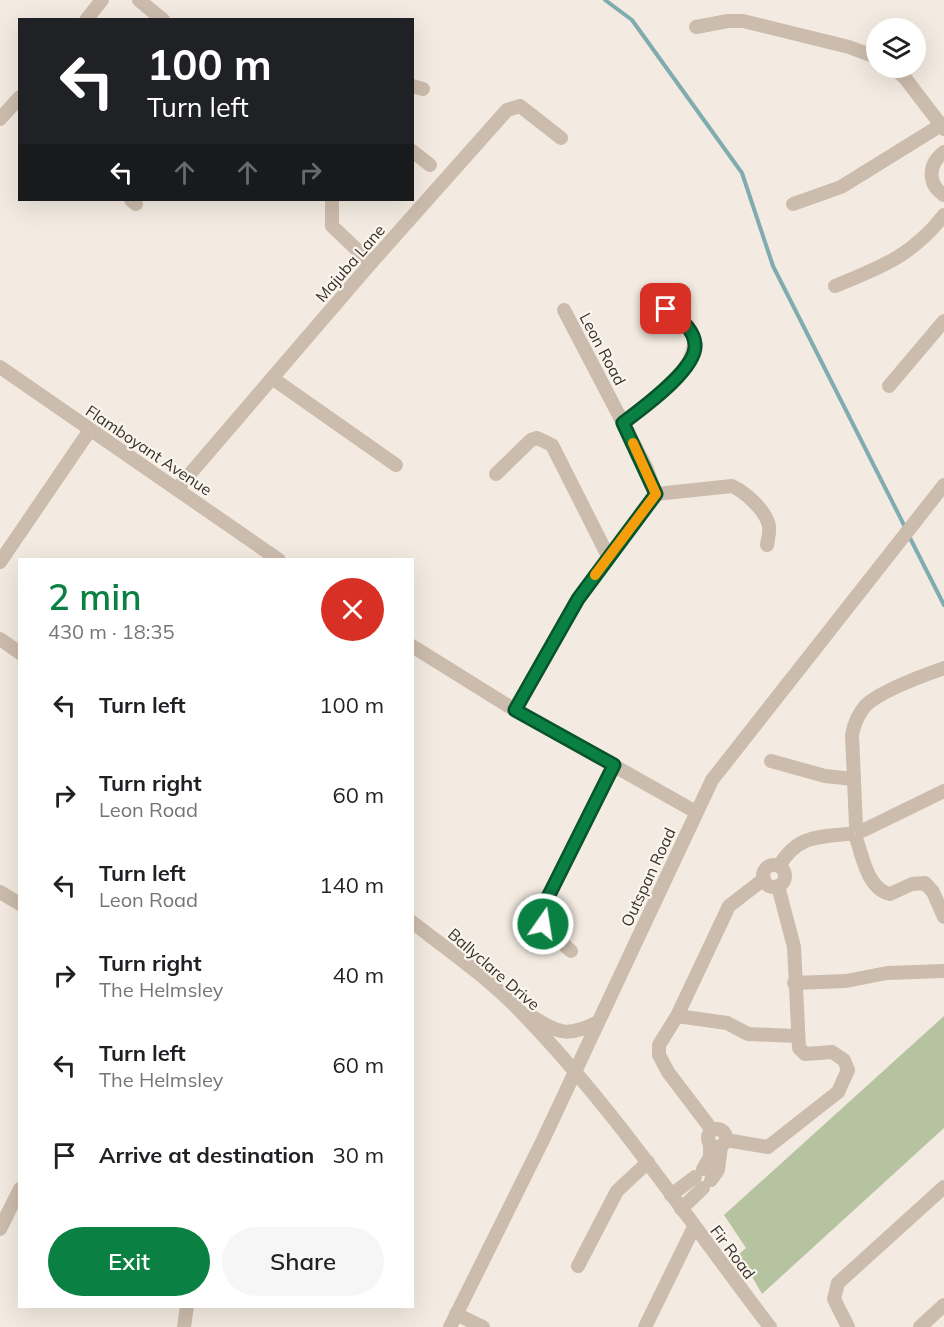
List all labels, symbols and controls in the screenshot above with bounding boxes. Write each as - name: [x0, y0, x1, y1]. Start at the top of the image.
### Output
- map controls: [866, 18, 926, 78]
- button: layers: [866, 18, 926, 78]
- text: 100 m: [147, 38, 272, 91]
- icon: left: [48, 42, 126, 120]
- text: Turn left: [147, 90, 249, 124]
- icon: left: [105, 156, 138, 189]
- icon: ahead: [168, 156, 201, 189]
- icon: ahead: [231, 156, 264, 189]
- icon: right: [294, 156, 327, 189]
- street label: Majuba Lane: [311, 220, 389, 306]
- pin: [640, 283, 691, 334]
- icon: arrive: [649, 292, 682, 325]
- street label: Leon Road: [576, 309, 630, 389]
- street label: Flamboyant Avenue: [82, 400, 216, 500]
- text: 2 min: [48, 574, 142, 619]
- button: close: [321, 578, 384, 641]
- text: 430 m · 18:35: [48, 619, 174, 644]
- icon: left: [48, 689, 81, 722]
- text: Turn left: [99, 691, 186, 719]
- text: 100 m: [319, 691, 384, 719]
- text: Turn right: [99, 769, 202, 797]
- icon: right: [48, 779, 81, 812]
- text: 60 m: [333, 781, 384, 809]
- text: Leon Road: [99, 797, 198, 822]
- street label: Outspan Road: [616, 824, 680, 930]
- text: Turn left: [99, 859, 186, 887]
- icon: left: [48, 869, 81, 902]
- text: 140 m: [319, 871, 384, 899]
- text: Leon Road: [99, 887, 198, 912]
- position arrow: [511, 892, 575, 956]
- street label: Ballyclare Drive: [444, 924, 544, 1014]
- text: Turn right: [99, 949, 202, 977]
- icon: right: [48, 959, 81, 992]
- text: 40 m: [333, 961, 384, 989]
- text: The Helmsley: [99, 977, 223, 1002]
- text: Turn left: [99, 1039, 186, 1067]
- icon: left: [48, 1049, 81, 1082]
- text: 60 m: [333, 1051, 384, 1079]
- text: The Helmsley: [99, 1067, 223, 1092]
- icon: arrive: [48, 1139, 81, 1172]
- text: Arrive at destination: [99, 1141, 314, 1169]
- text: 30 m: [333, 1141, 384, 1169]
- street label: Fir Road: [706, 1221, 760, 1283]
- button: Exit: [48, 1227, 210, 1296]
- button: Share: [222, 1227, 384, 1296]

